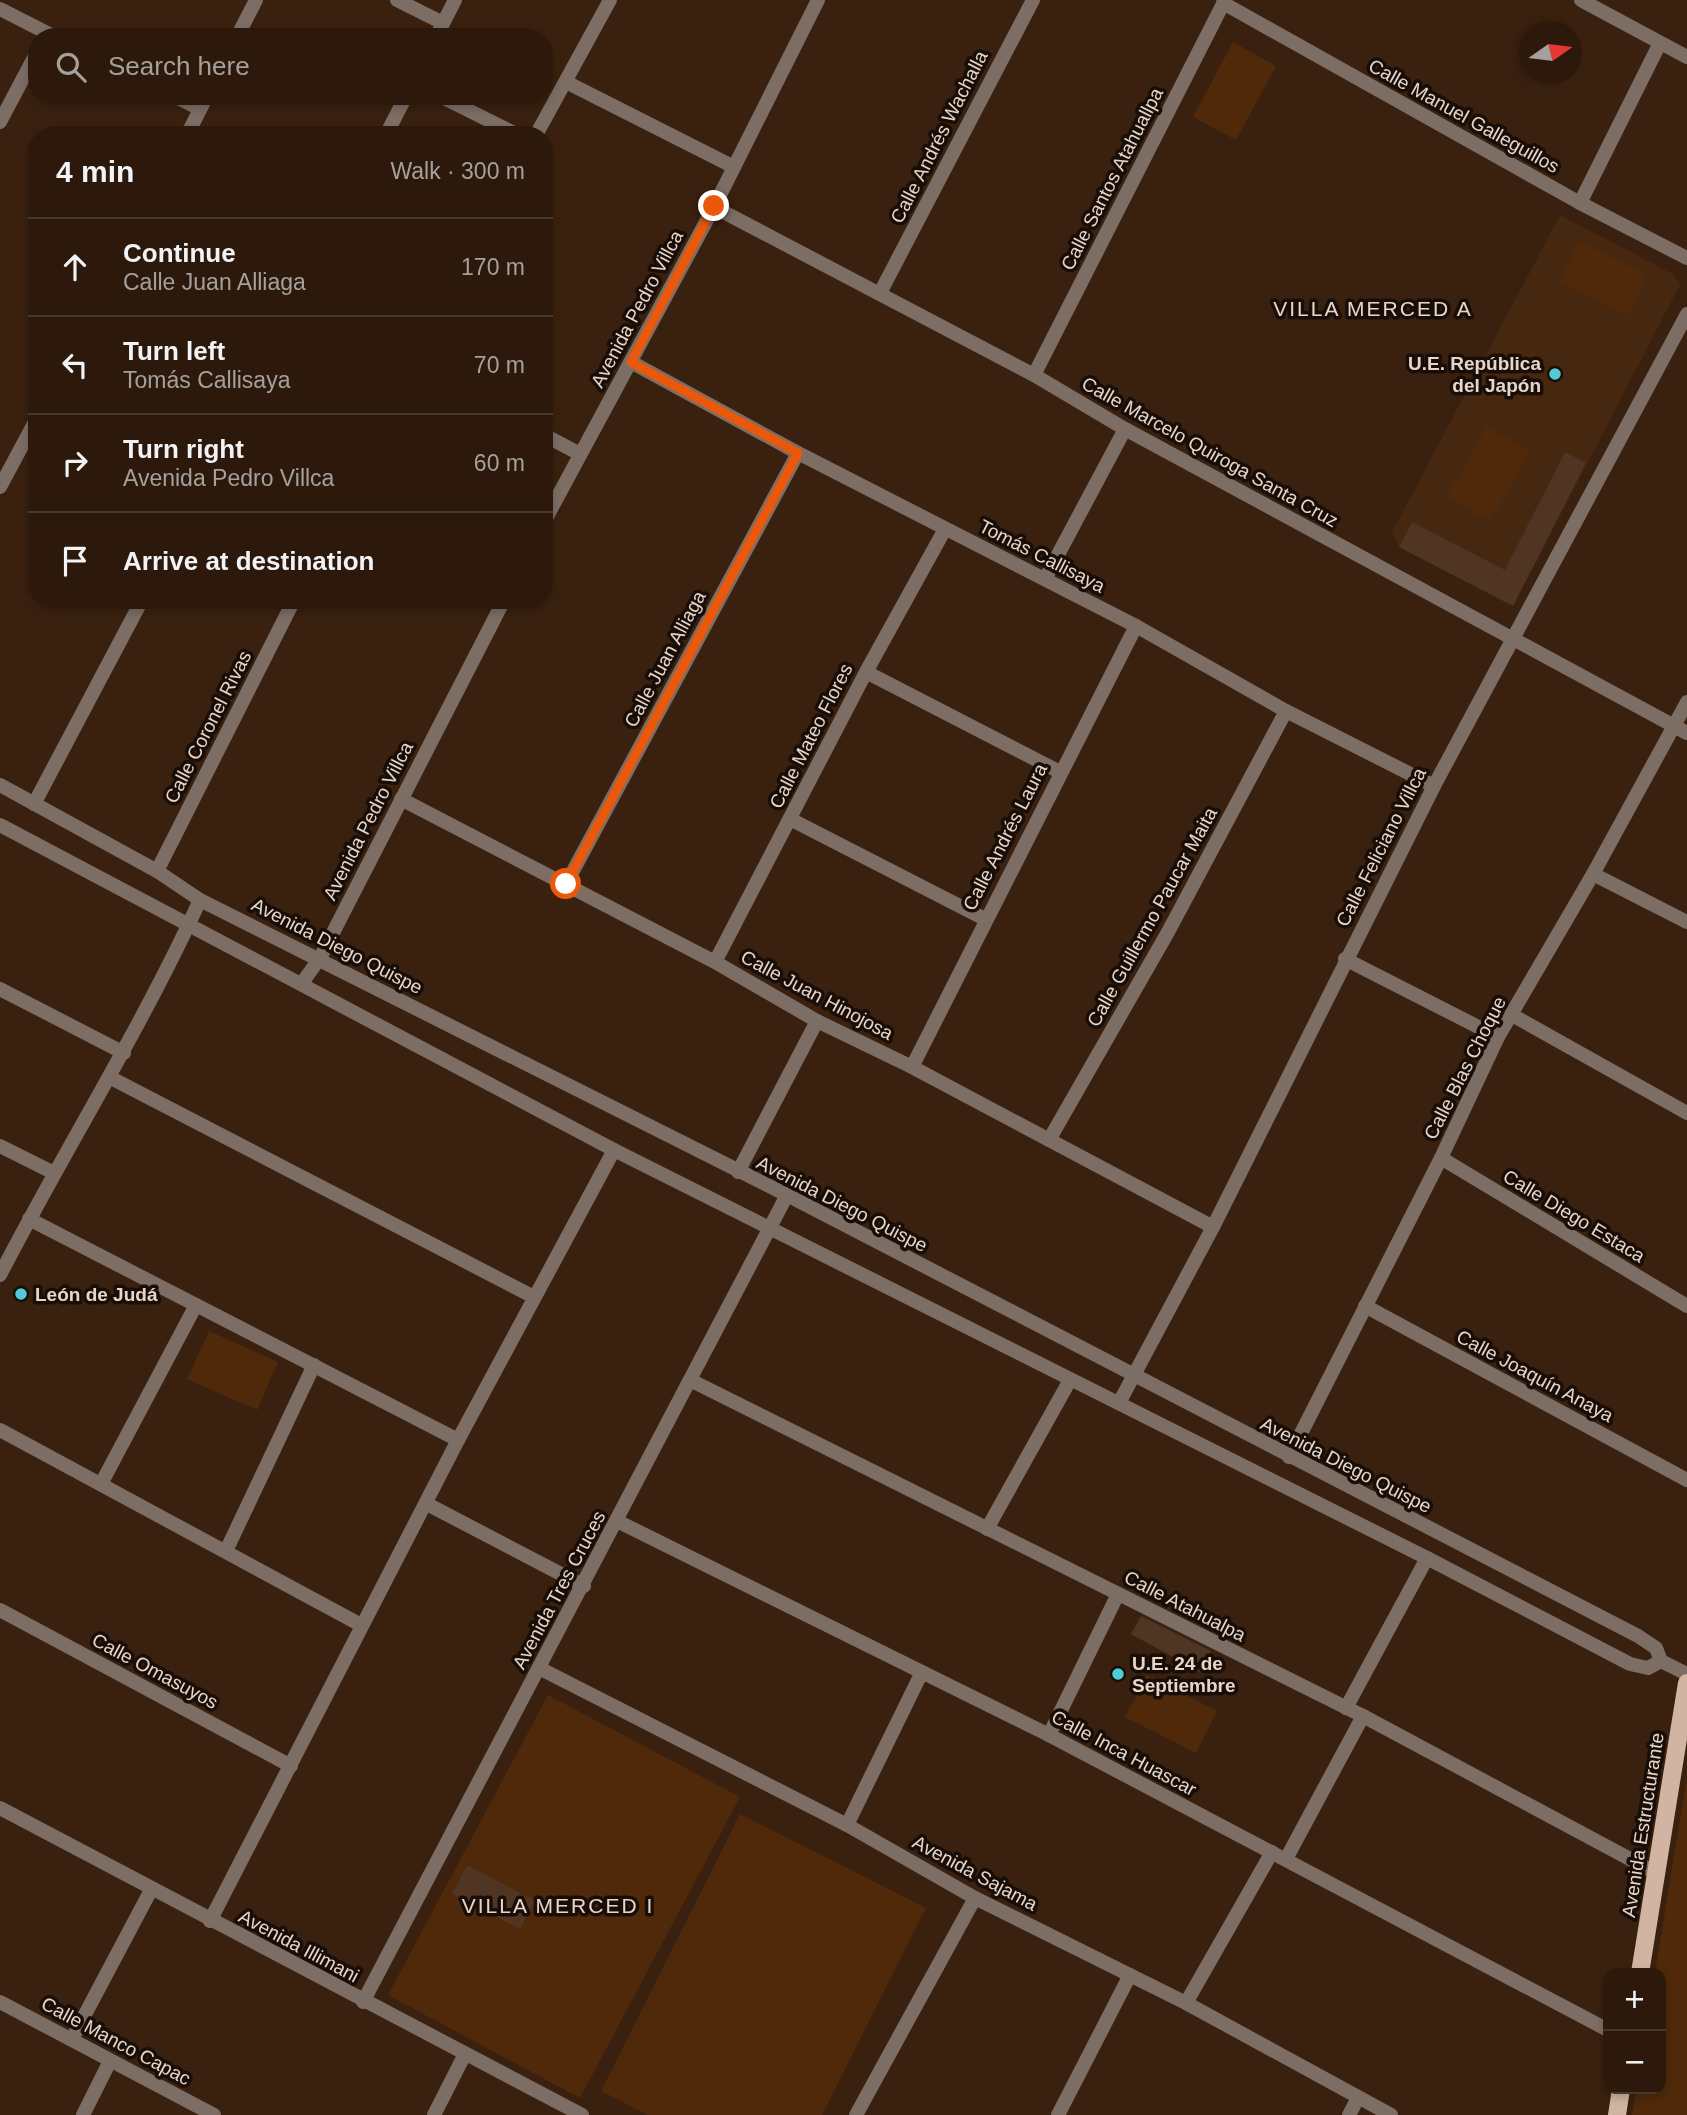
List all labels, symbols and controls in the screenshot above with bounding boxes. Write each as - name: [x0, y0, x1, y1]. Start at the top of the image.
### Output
- north arrow: [1519, 21, 1582, 84]
- search box: [28, 28, 553, 105]
- street label: Calle Andrés Wachalla: [886, 47, 992, 227]
- icon: search: [52, 48, 90, 86]
- text: Search here: [108, 51, 250, 81]
- street label: Calle Manuel Galleguillos: [1365, 55, 1563, 177]
- street label: Calle Santos Atahuallpa: [1057, 84, 1167, 274]
- text: 4 min: [56, 155, 134, 188]
- text: Walk · 300 m: [390, 158, 525, 184]
- route end: [698, 190, 729, 221]
- street label: Avenida Pedro Villca: [587, 227, 687, 391]
- text: Continue: [123, 238, 236, 268]
- icon: ahead: [56, 248, 94, 286]
- text: 170 m: [461, 254, 525, 280]
- text: Calle Juan Alliaga: [123, 269, 306, 295]
- district label: VILLA MERCED A: [1273, 297, 1473, 320]
- text: Turn left: [123, 336, 225, 366]
- icon: left: [56, 346, 94, 384]
- text: 70 m: [474, 352, 525, 378]
- place label: U.E. República del Japón: [1408, 353, 1541, 396]
- marker: U.E. República del Japón: [1547, 366, 1563, 382]
- text: Tomás Callisaya: [123, 367, 290, 393]
- street label: Calle Marcelo Quiroga Santa Cruz: [1078, 373, 1342, 531]
- text: Turn right: [123, 434, 244, 464]
- icon: right: [56, 444, 94, 482]
- text: 60 m: [474, 450, 525, 476]
- text: Avenida Pedro Villca: [123, 465, 334, 491]
- street label: Tomás Callisaya: [976, 515, 1109, 597]
- icon: arrive: [56, 542, 94, 580]
- text: Arrive at destination: [123, 546, 374, 576]
- street label: Calle Juan Alliaga: [620, 587, 710, 731]
- street label: Calle Coronel Rivas: [161, 647, 255, 807]
- street label: Calle Mateo Flores: [765, 660, 857, 812]
- street label: Avenida Pedro Villca: [319, 738, 417, 904]
- street label: Calle Andrés Laura: [959, 760, 1051, 914]
- street label: Calle Feliciano Villca: [1332, 764, 1430, 930]
- street label: Calle Guillermo Paucar Maita: [1083, 803, 1221, 1030]
- route start: [550, 868, 581, 899]
- street label: Avenida Diego Quispe: [248, 894, 426, 998]
- street label: Calle Juan Hinojosa: [737, 946, 897, 1044]
- street label: Calle Blas Choque: [1420, 993, 1510, 1143]
- street label: Avenida Diego Quispe: [753, 1152, 931, 1256]
- street label: Calle Diego Estaca: [1499, 1165, 1649, 1267]
- place label: León de Judá: [35, 1284, 158, 1305]
- marker: León de Judá: [13, 1286, 29, 1302]
- street label: Calle Joaquín Anaya: [1453, 1326, 1617, 1426]
- street label: Avenida Diego Quispe: [1257, 1413, 1435, 1517]
- street label: Avenida Tres Cruces: [508, 1507, 610, 1673]
- street label: Calle Atahualpa: [1121, 1566, 1249, 1646]
- street label: Calle Omasuyos: [89, 1629, 221, 1713]
- place label: U.E. 24 de Septiembre: [1132, 1653, 1235, 1696]
- marker: U.E. 24 de Septiembre: [1110, 1666, 1126, 1682]
- street label: Calle Inca Huascar: [1048, 1706, 1200, 1800]
- street label: Avenida Estructurante: [1618, 1731, 1668, 1919]
- street label: Avenida Sajama: [909, 1831, 1041, 1915]
- district label: VILLA MERCED I: [462, 1894, 654, 1917]
- street label: Avenida Illimani: [235, 1906, 363, 1986]
- map controls: [1603, 1968, 1666, 2094]
- button: +: [1603, 1968, 1666, 2031]
- street label: Calle Manco Capac: [38, 1993, 194, 2089]
- button: −: [1603, 2031, 1666, 2094]

